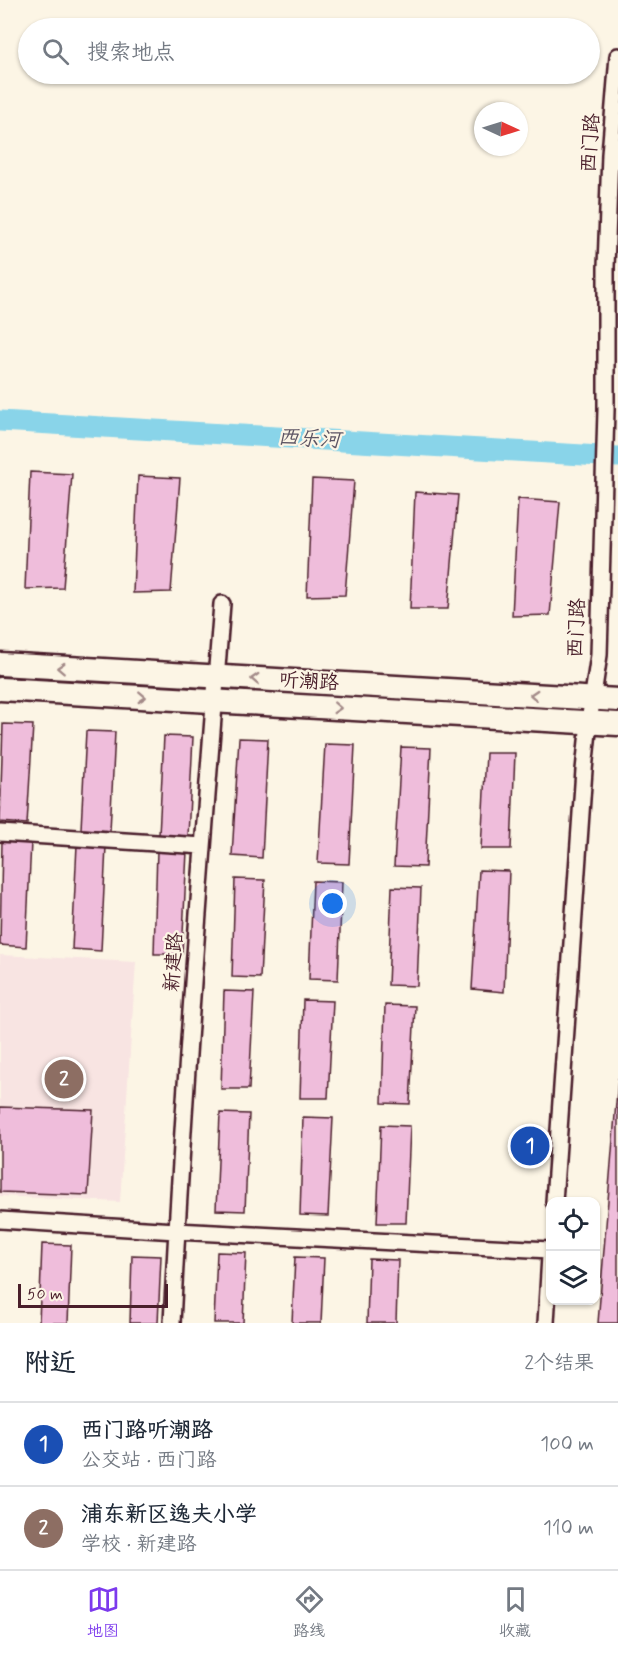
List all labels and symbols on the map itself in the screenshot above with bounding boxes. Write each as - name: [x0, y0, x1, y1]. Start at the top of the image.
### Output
- north arrow: [474, 102, 528, 156]
- street label: 西门路: [575, 111, 607, 174]
- water label: 西乐河: [277, 423, 344, 455]
- street label: 西门路: [562, 596, 592, 659]
- one-way arrow: [56, 661, 65, 674]
- street label: 听潮路: [278, 667, 341, 697]
- one-way arrow: [251, 673, 260, 686]
- one-way arrow: [529, 688, 538, 701]
- one-way arrow: [138, 690, 147, 703]
- one-way arrow: [332, 701, 341, 714]
- your location: [318, 889, 347, 918]
- street label: 新建路: [158, 930, 190, 993]
- pin: 2: [44, 1056, 84, 1102]
- pin: 1: [510, 1124, 550, 1168]
- scale bar: [18, 1281, 168, 1308]

